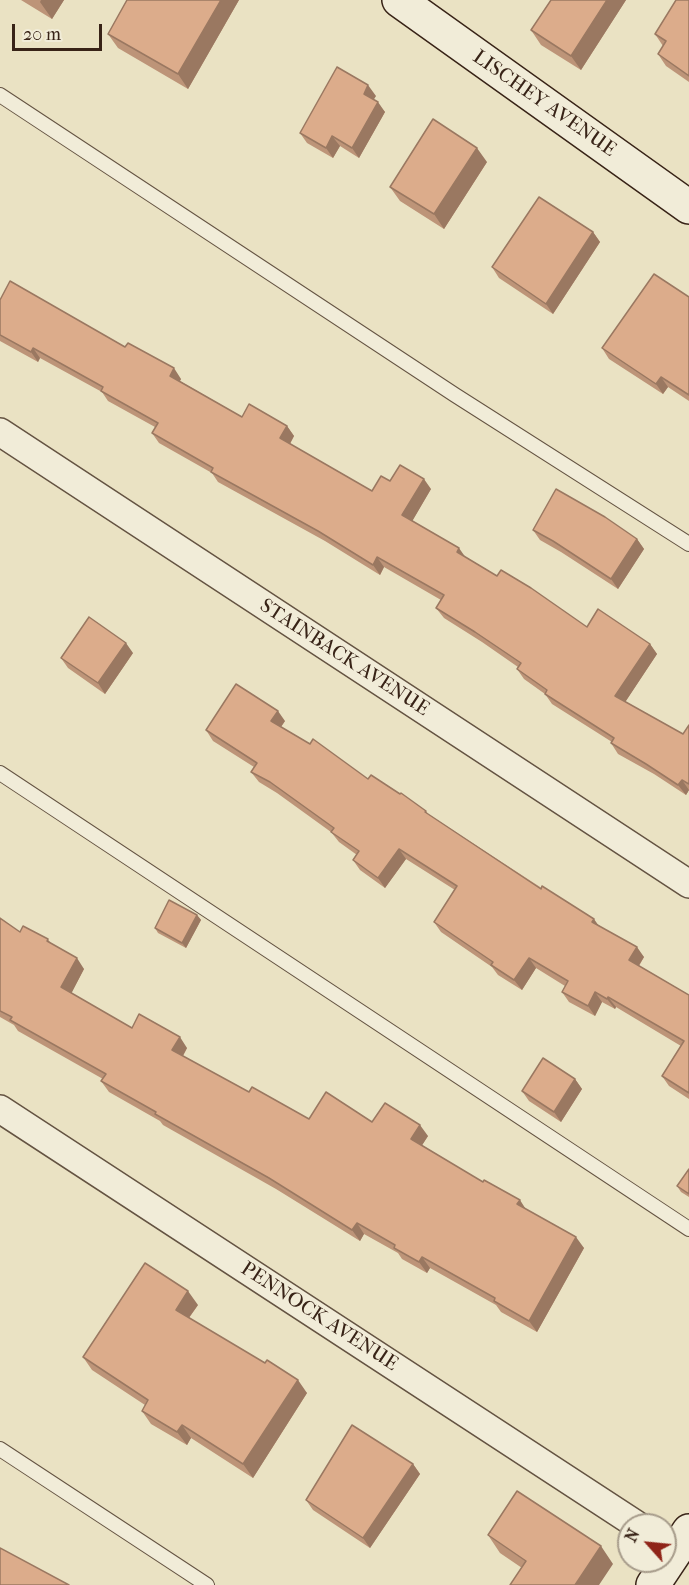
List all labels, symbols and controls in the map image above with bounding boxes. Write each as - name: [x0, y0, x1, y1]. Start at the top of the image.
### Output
- scale bar: [15, 12, 105, 50]
- text: 20 m: [23, 24, 61, 45]
- street label: LISCHEY AVENUE: [468, 46, 620, 162]
- street label: STAINBACK AVENUE: [255, 594, 433, 722]
- street label: PENNOCK AVENUE: [236, 1257, 402, 1377]
- north arrow: [617, 1513, 677, 1573]
- text: N: [621, 1526, 644, 1545]

